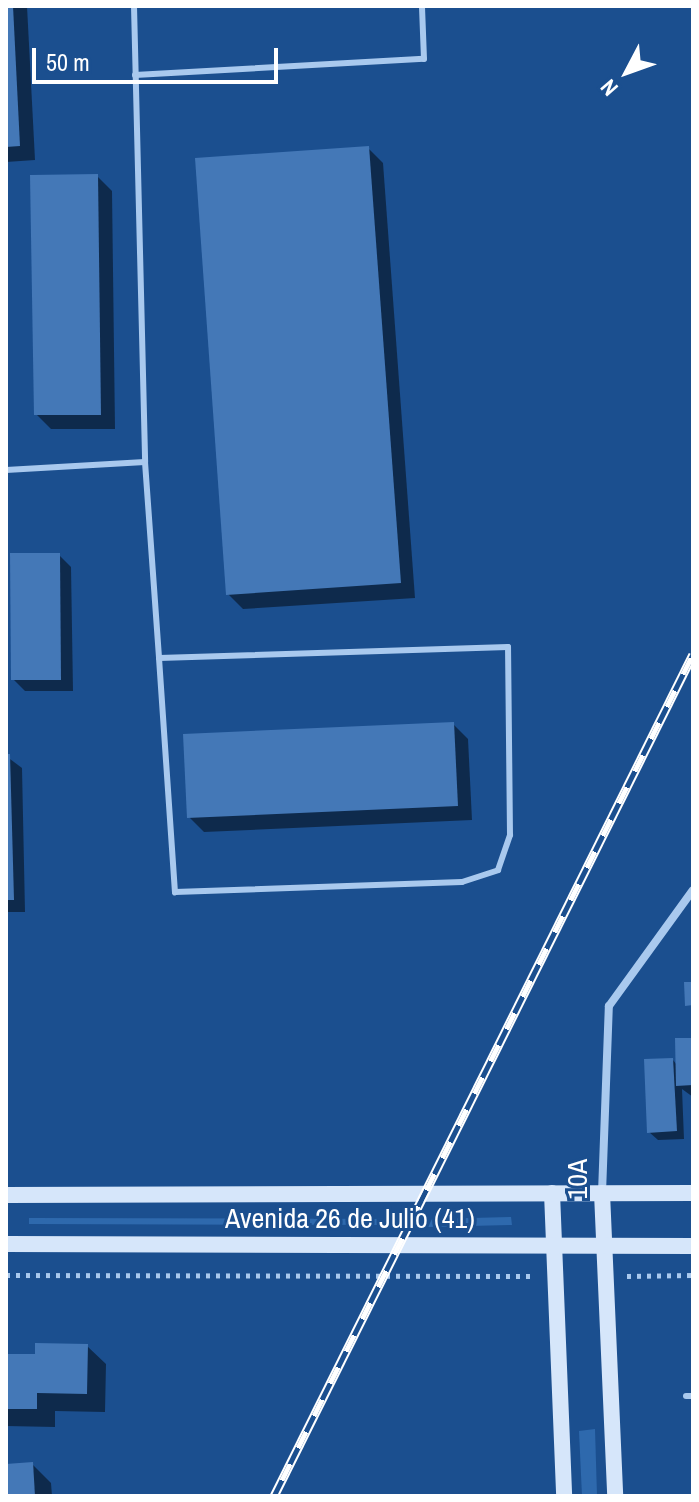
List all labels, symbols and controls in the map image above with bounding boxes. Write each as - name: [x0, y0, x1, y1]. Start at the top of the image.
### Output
- scale bar: [36, 32, 282, 82]
- north arrow: [587, 32, 667, 112]
- text: 50 m: [46, 46, 90, 78]
- text: N: [593, 73, 624, 103]
- street label: 10A: [560, 1159, 594, 1199]
- street label: Avenida 26 de Julio (41): [225, 1201, 475, 1235]

